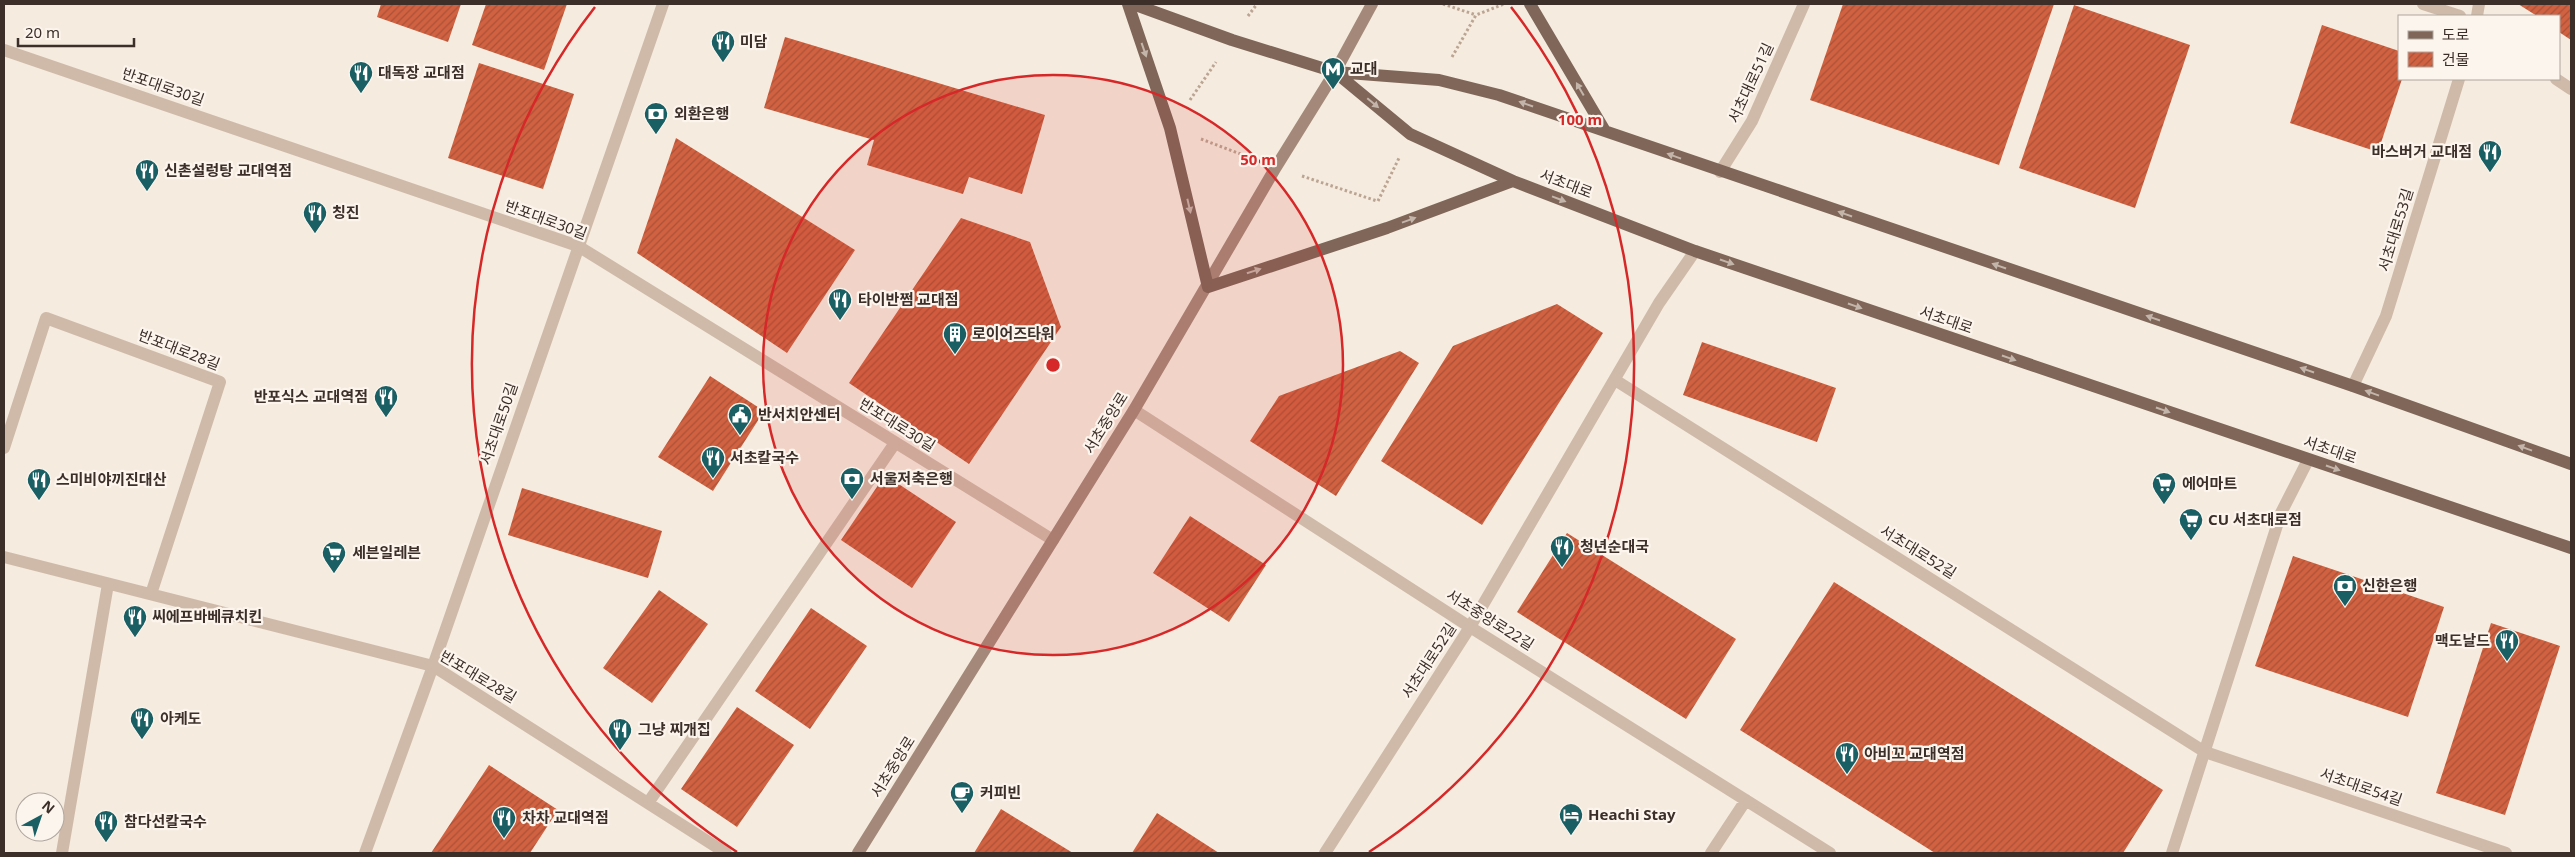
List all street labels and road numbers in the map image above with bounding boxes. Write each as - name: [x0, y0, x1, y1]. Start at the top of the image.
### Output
- street label: 서초대로51길: [1723, 39, 1777, 126]
- street label: 반포대로30길: [119, 63, 207, 110]
- street label: 서초대로: [1537, 164, 1596, 202]
- street label: 서초대로53길: [2373, 186, 2417, 274]
- street label: 반포대로30길: [502, 195, 590, 243]
- street label: 서초대로: [1917, 301, 1976, 337]
- street label: 반포대로28길: [136, 324, 223, 374]
- street label: 서초대로50길: [475, 380, 522, 468]
- street label: 서초중앙로: [1078, 388, 1132, 457]
- street label: 반포대로30길: [856, 393, 939, 455]
- street label: 서초대로: [2301, 431, 2360, 467]
- street label: 서초대로52길: [1877, 520, 1960, 582]
- street label: 서초중앙로22길: [1443, 584, 1538, 654]
- street label: 서초대로52길: [1396, 619, 1460, 702]
- street label: 반포대로28길: [436, 645, 521, 707]
- street label: 서초중앙로: [865, 732, 919, 801]
- street label: 서초대로54길: [2317, 763, 2405, 810]

